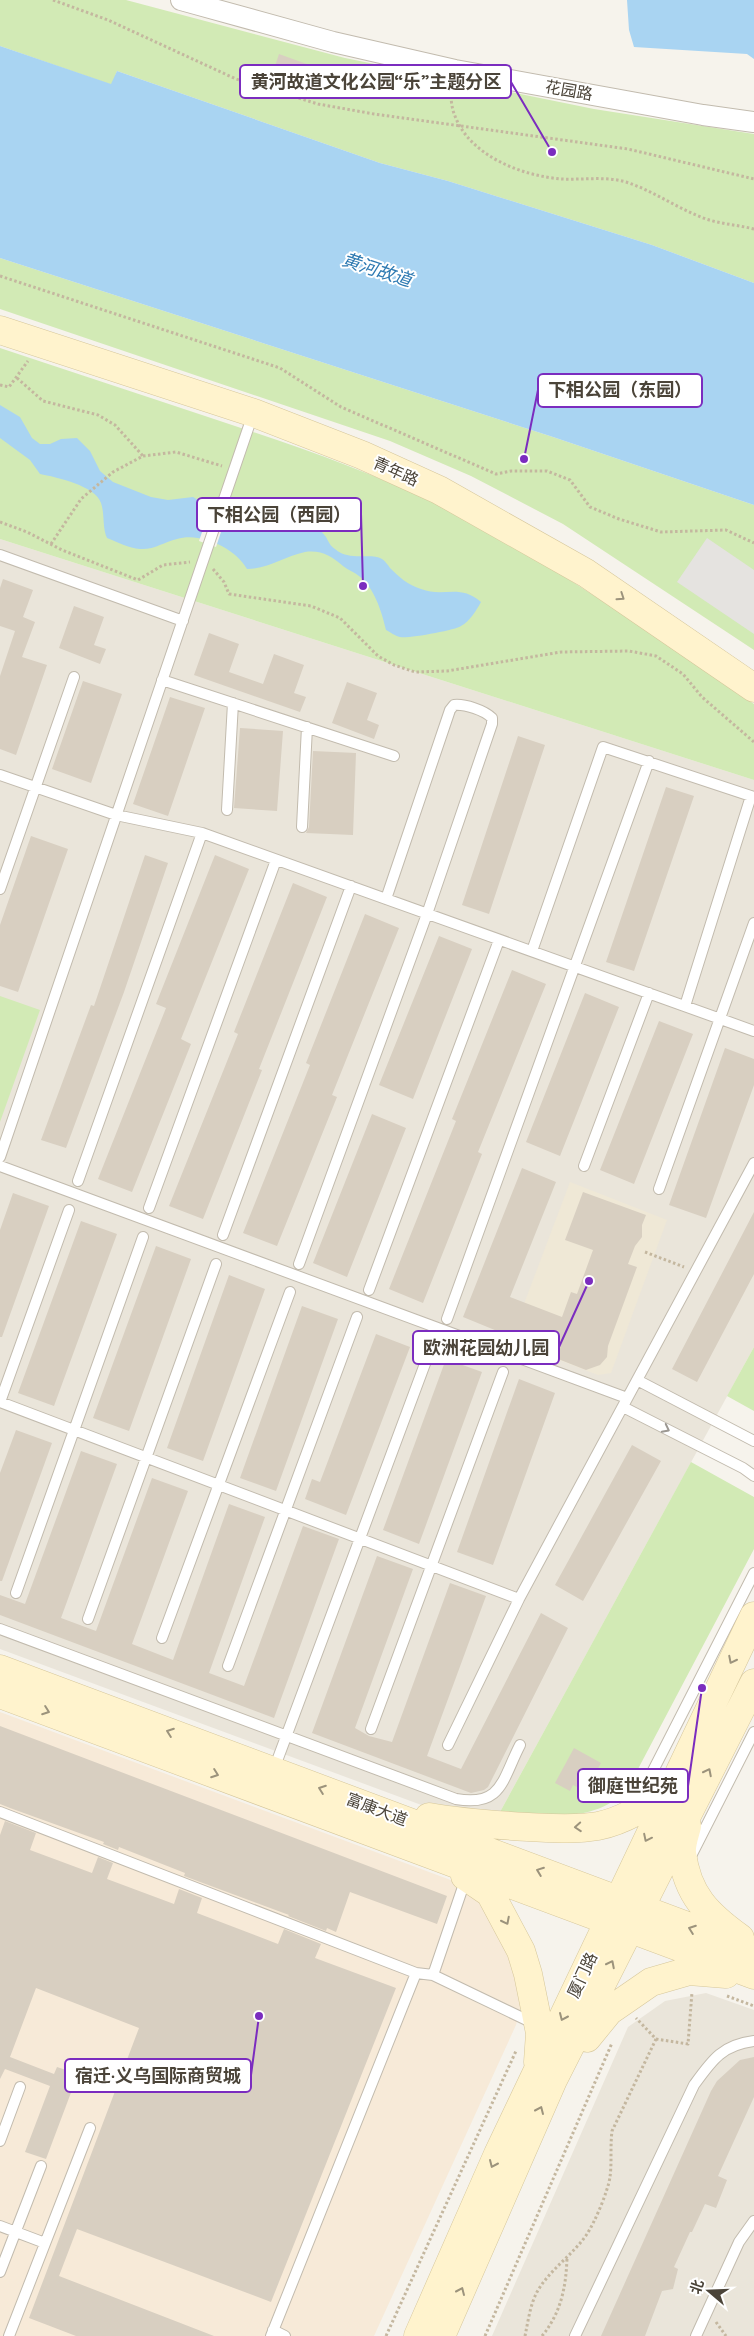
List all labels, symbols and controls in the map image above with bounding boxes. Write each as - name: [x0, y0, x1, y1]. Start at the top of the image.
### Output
- callout: 黄河故道文化公园“乐”主题分区: [240, 65, 511, 98]
- text: 黄河故道文化公园“乐”主题分区: [251, 70, 501, 93]
- street label: 花园路: [544, 76, 594, 104]
- water label: 黄河故道: [339, 247, 418, 293]
- callout: 下相公园（东园）: [538, 374, 702, 407]
- text: 下相公园（东园）: [548, 378, 692, 401]
- street label: 青年路: [370, 452, 422, 490]
- callout: 下相公园（西园）: [197, 498, 361, 531]
- text: 下相公园（西园）: [207, 503, 351, 526]
- one-way arrow: [615, 591, 625, 600]
- callout: 欧洲花园幼儿园: [413, 1331, 559, 1364]
- text: 欧洲花园幼儿园: [423, 1336, 549, 1359]
- one-way arrow: [661, 1423, 670, 1433]
- one-way arrow: [728, 1655, 738, 1664]
- one-way arrow: [41, 1705, 50, 1715]
- one-way arrow: [166, 1728, 175, 1738]
- one-way arrow: [210, 1768, 218, 1778]
- callout: 御庭世纪苑: [578, 1769, 688, 1802]
- one-way arrow: [702, 1769, 712, 1778]
- text: 御庭世纪苑: [587, 1774, 678, 1797]
- one-way arrow: [319, 1785, 327, 1795]
- street label: 富康大道: [344, 1788, 410, 1830]
- one-way arrow: [573, 1822, 581, 1833]
- one-way arrow: [643, 1833, 653, 1842]
- one-way arrow: [536, 1867, 545, 1877]
- one-way arrow: [500, 1915, 510, 1924]
- one-way arrow: [688, 1925, 697, 1935]
- street label: 厦门路: [563, 1949, 601, 2001]
- one-way arrow: [605, 1961, 615, 1970]
- one-way arrow: [559, 2012, 569, 2021]
- callout: 宿迁·义乌国际商贸城: [65, 2059, 251, 2092]
- text: 宿迁·义乌国际商贸城: [75, 2064, 241, 2087]
- one-way arrow: [534, 2106, 545, 2115]
- one-way arrow: [489, 2159, 500, 2168]
- north arrow: [684, 2266, 734, 2316]
- text: 北: [686, 2277, 707, 2296]
- one-way arrow: [455, 2287, 466, 2296]

